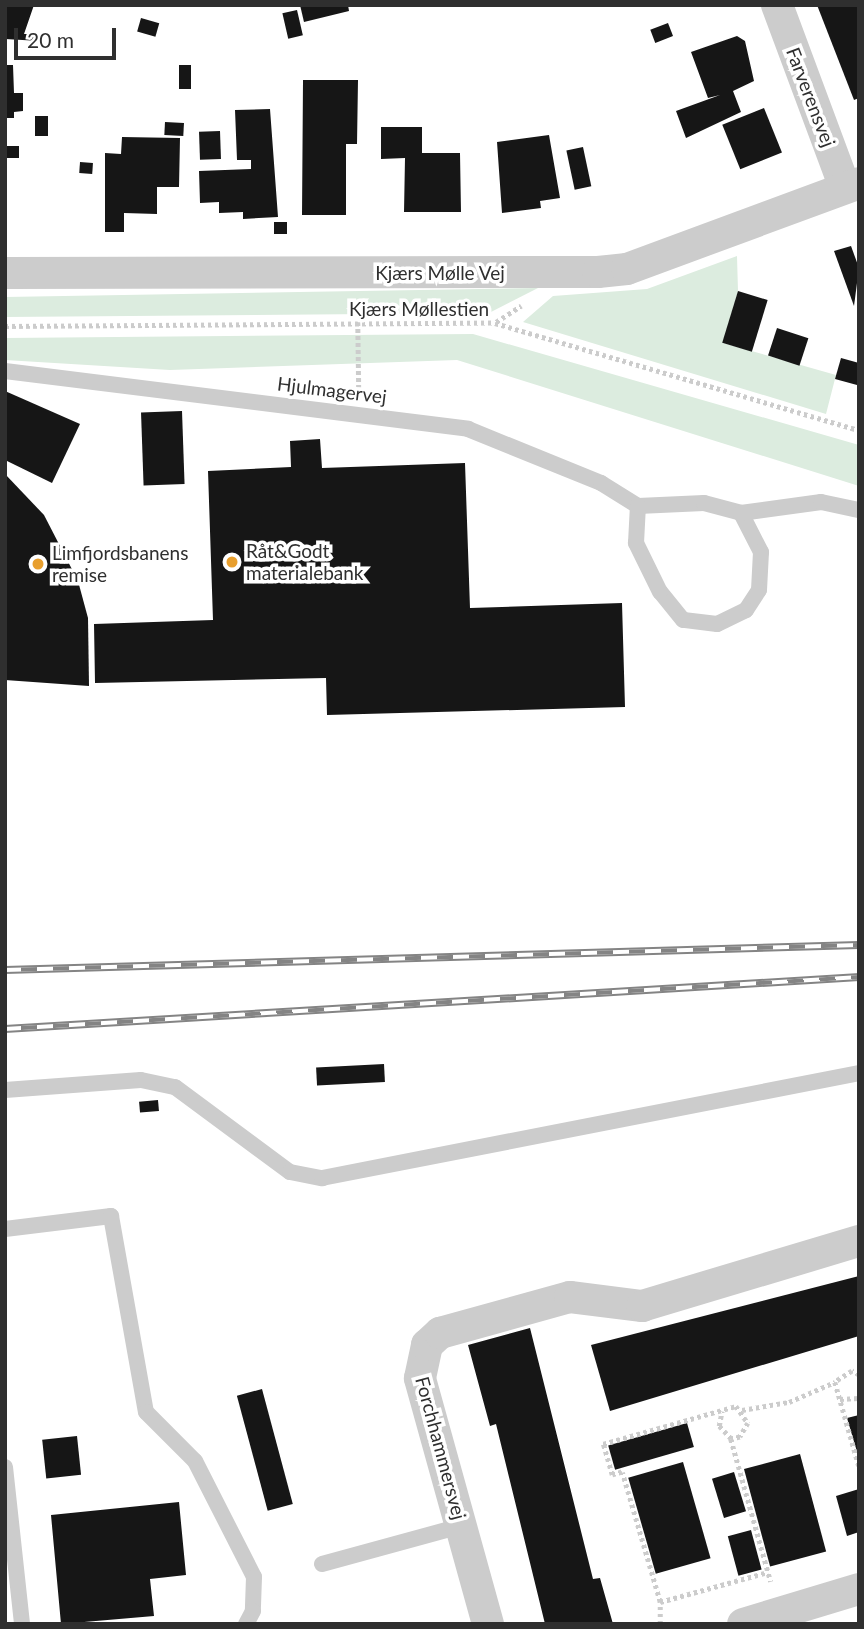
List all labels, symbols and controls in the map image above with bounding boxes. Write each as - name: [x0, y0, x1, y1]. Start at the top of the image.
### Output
- scale bar: [18, 14, 119, 58]
- text: 20 m: [27, 27, 74, 52]
- street label: Farverensvej: [782, 44, 840, 150]
- street label: Kjærs Mølle Vej: [375, 262, 505, 284]
- street label: Kjærs Møllestien: [349, 298, 489, 320]
- street label: Hjulmagervej: [276, 372, 388, 408]
- place label: Råt&Godt materialebank: [246, 540, 364, 584]
- place label: Limfjordsbanens remise: [52, 542, 188, 586]
- marker: Råt&Godt materialebank: [224, 554, 240, 570]
- marker: Limfjordsbanens remise: [30, 556, 46, 572]
- street label: Forchhammersvej: [411, 1374, 471, 1522]

